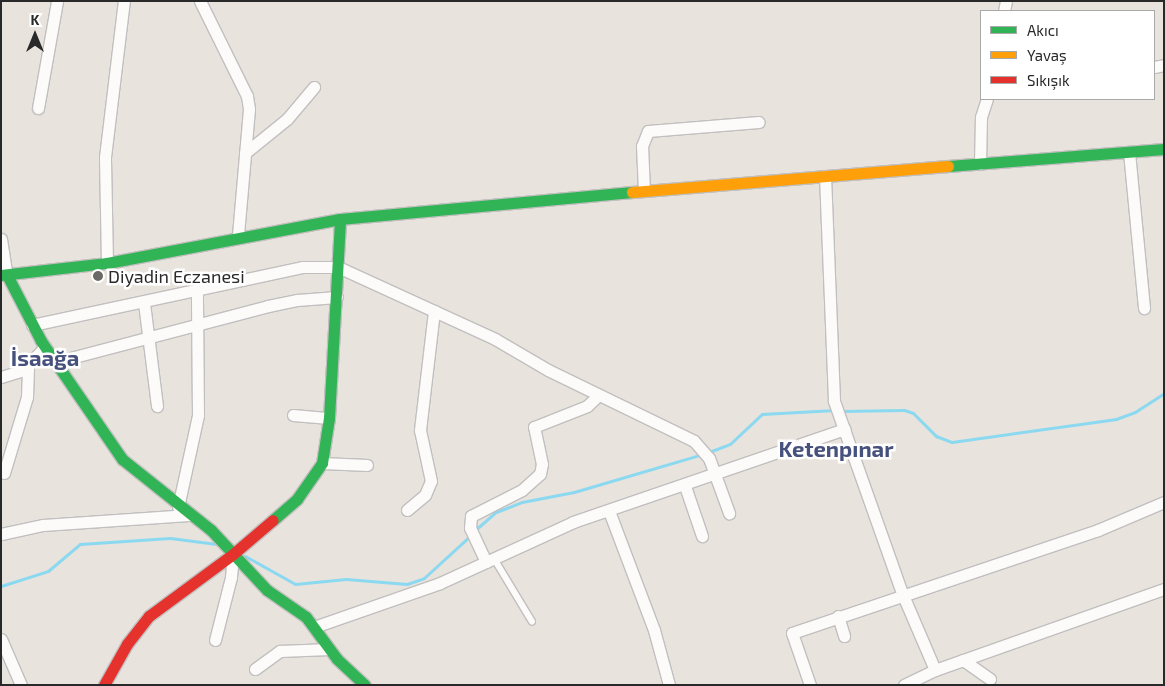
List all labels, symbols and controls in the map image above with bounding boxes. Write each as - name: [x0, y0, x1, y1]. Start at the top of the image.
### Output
- north arrow: [10, 10, 60, 60]
- legend: [980, 10, 1155, 100]
- text: K: [31, 11, 39, 28]
- text: Akıcı: [1027, 21, 1059, 39]
- text: Yavaş: [1027, 46, 1067, 64]
- text: Sıkışık: [1027, 71, 1070, 89]
- place label: Diyadin Eczanesi: [108, 265, 245, 287]
- marker: Diyadin Eczanesi: [92, 270, 104, 282]
- district label: İsaağa: [11, 345, 79, 371]
- district label: Ketenpınar: [778, 436, 894, 462]

